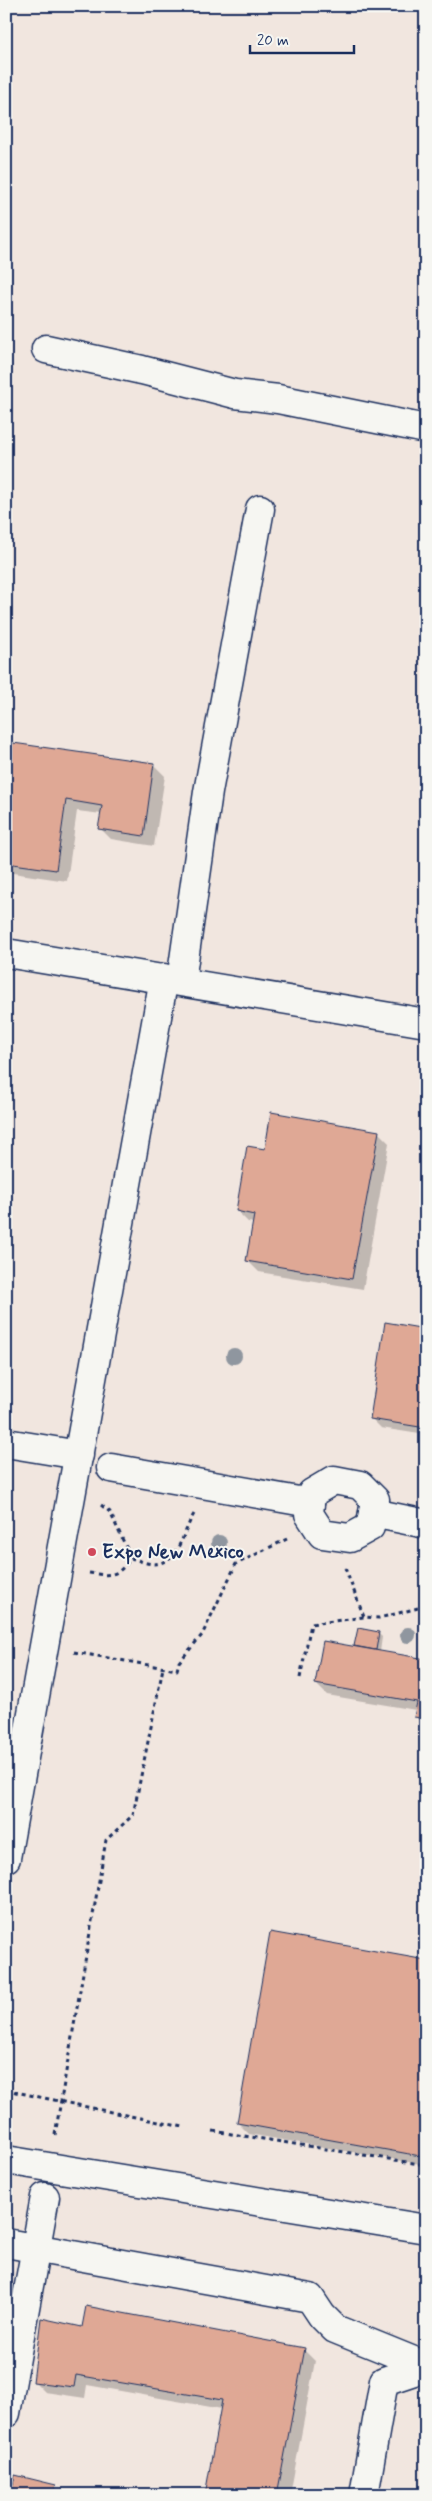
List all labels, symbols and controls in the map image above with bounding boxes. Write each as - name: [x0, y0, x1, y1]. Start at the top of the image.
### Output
- scale bar: [250, 22, 353, 54]
- text: 20 m: [257, 31, 289, 51]
- place label: Expo New Mexico: [102, 1539, 244, 1566]
- marker: Expo New Mexico: [86, 1546, 98, 1558]

